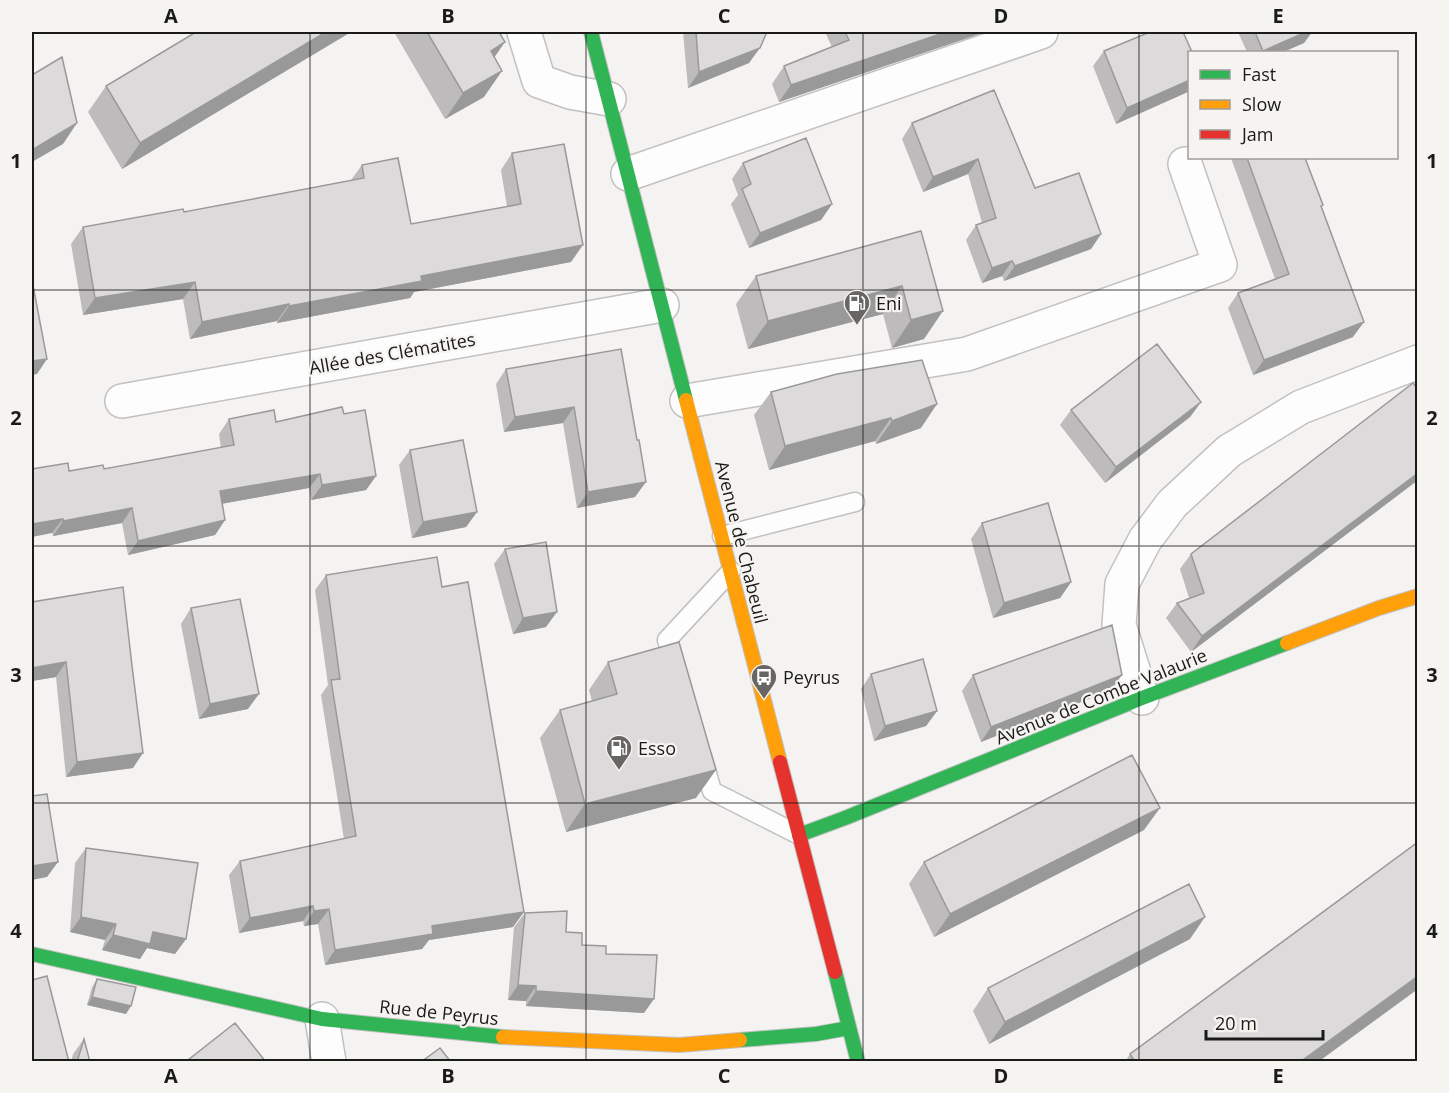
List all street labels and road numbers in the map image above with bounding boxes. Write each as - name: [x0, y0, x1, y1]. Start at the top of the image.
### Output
- street label: Allée des Clématites: [307, 327, 477, 379]
- street label: Avenue de Chabeuil: [710, 458, 774, 626]
- street label: Avenue de Combe Valaurie: [992, 643, 1210, 749]
- street label: Rue de Peyrus: [378, 994, 500, 1030]

